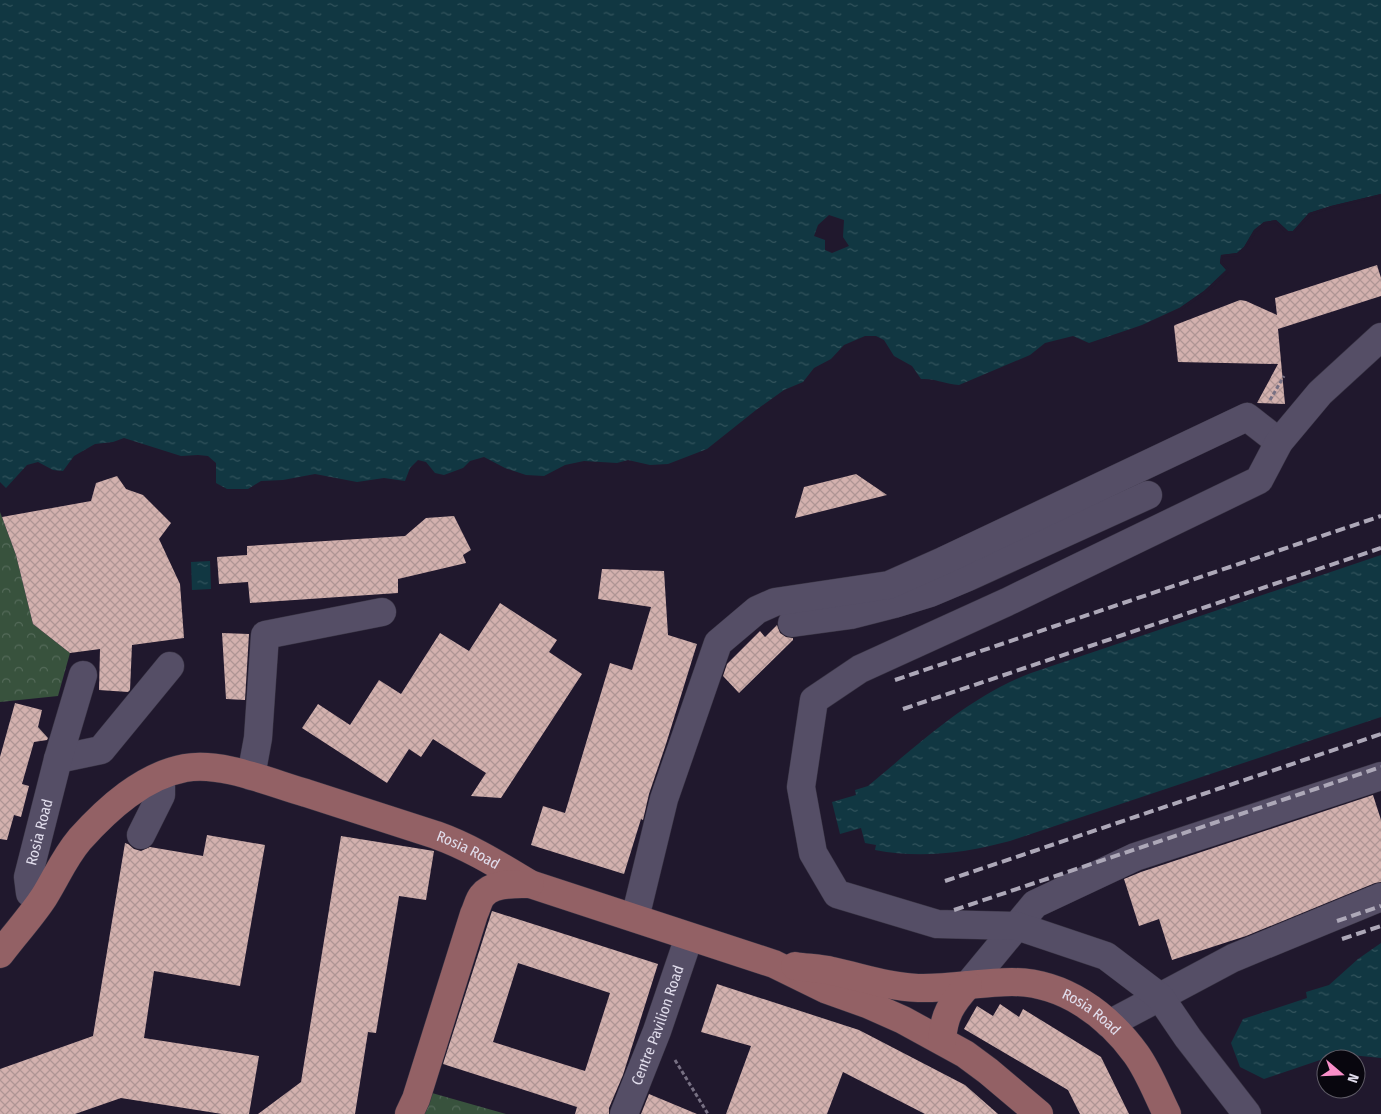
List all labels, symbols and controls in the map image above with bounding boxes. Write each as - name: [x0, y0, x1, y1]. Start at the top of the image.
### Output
- street label: Rosia Road: [22, 797, 57, 867]
- street label: Rosia Road: [434, 827, 503, 873]
- street label: Centre Pavilion Road: [627, 963, 688, 1088]
- street label: Rosia Road: [1059, 985, 1124, 1039]
- north arrow: [1316, 1049, 1366, 1099]
- text: N: [1343, 1071, 1362, 1085]

